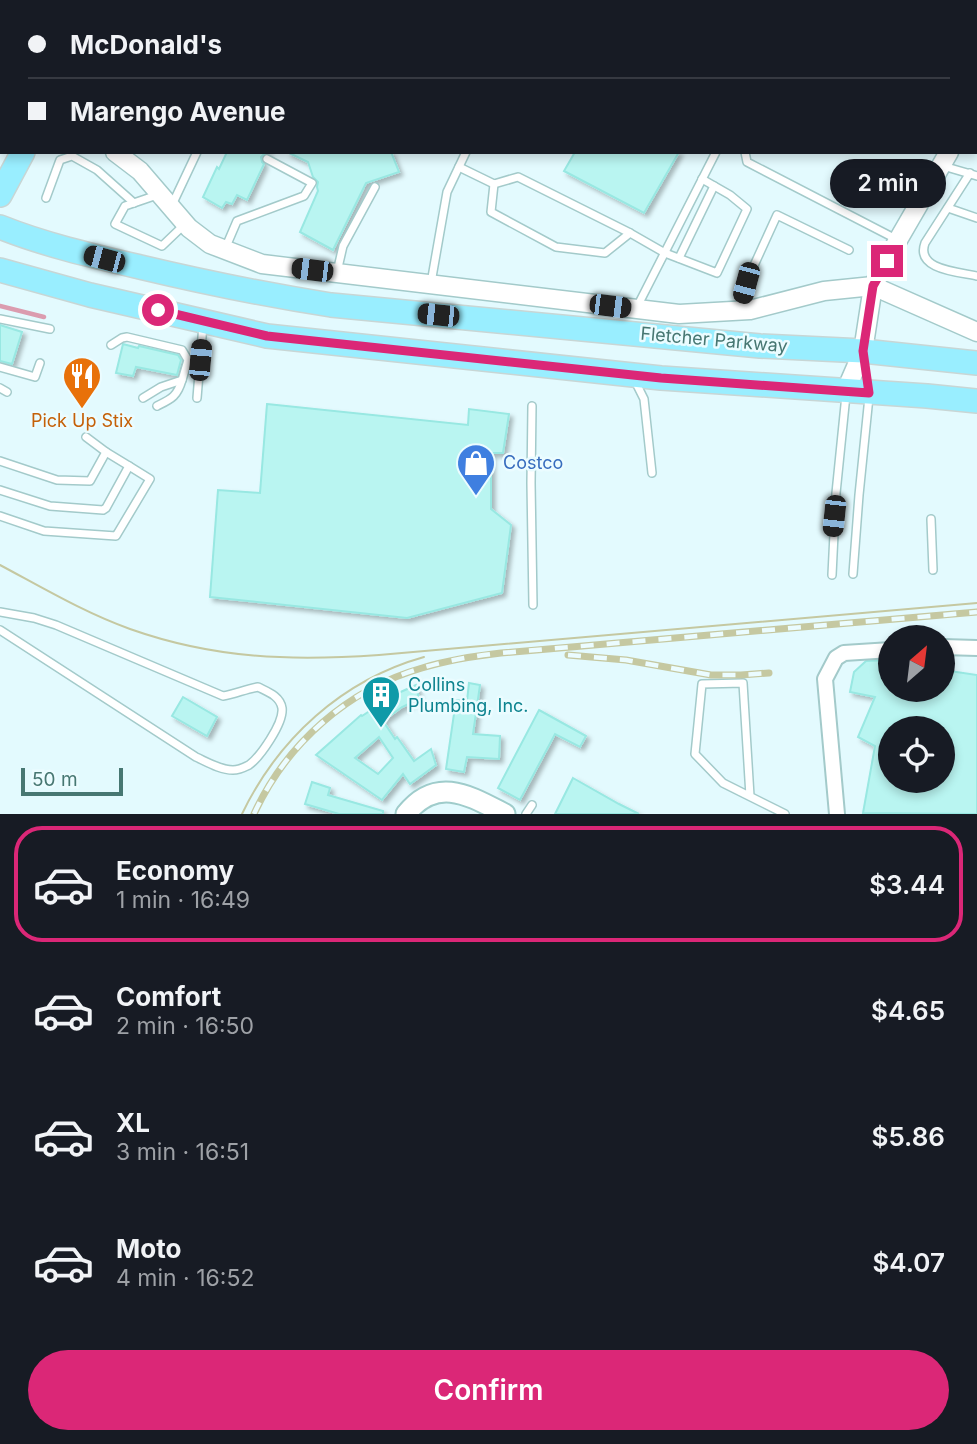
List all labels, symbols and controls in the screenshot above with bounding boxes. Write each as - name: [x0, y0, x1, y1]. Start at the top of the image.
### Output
- text: McDonald's: [70, 29, 222, 60]
- text: Marengo Avenue: [70, 96, 286, 127]
- callout: 2 min: [829, 160, 945, 208]
- text: 2 min: [858, 169, 918, 197]
- car: [81, 243, 128, 275]
- route end: [871, 245, 903, 277]
- car: [290, 257, 335, 283]
- car: [731, 260, 762, 306]
- car: [588, 293, 633, 319]
- route start: [142, 294, 174, 326]
- car: [417, 302, 460, 328]
- street label: Fletcher Parkway: [640, 323, 789, 356]
- car: [188, 338, 213, 382]
- restaurant icon: Pick Up Stix: [61, 355, 103, 410]
- place label: Pick Up Stix: [31, 410, 133, 431]
- shop icon: Costco: [455, 442, 497, 497]
- place label: Costco: [503, 452, 563, 473]
- car: [822, 494, 847, 538]
- north arrow: [878, 625, 956, 702]
- map controls: [878, 625, 955, 793]
- building icon: Collins Plumbing, Inc.: [360, 674, 402, 729]
- place label: Collins Plumbing, Inc.: [408, 674, 529, 716]
- button: locate: [878, 716, 955, 793]
- scale bar: [21, 765, 122, 797]
- text: 50 m: [32, 768, 78, 791]
- icon: car: [32, 853, 95, 916]
- text: Economy: [116, 855, 234, 886]
- text: $3.44: [869, 869, 945, 900]
- text: 1 min · 16:49: [116, 886, 250, 914]
- icon: car: [32, 979, 95, 1042]
- text: Comfort: [116, 981, 221, 1012]
- text: $4.65: [871, 995, 945, 1026]
- text: 2 min · 16:50: [116, 1012, 254, 1040]
- icon: car: [32, 1105, 95, 1168]
- text: XL: [116, 1107, 150, 1138]
- text: $5.86: [871, 1121, 945, 1152]
- text: 3 min · 16:51: [116, 1138, 249, 1166]
- icon: car: [32, 1231, 95, 1294]
- text: Moto: [116, 1233, 181, 1264]
- text: $4.07: [872, 1247, 945, 1278]
- text: 4 min · 16:52: [116, 1264, 254, 1292]
- button: Confirm: [28, 1350, 949, 1430]

